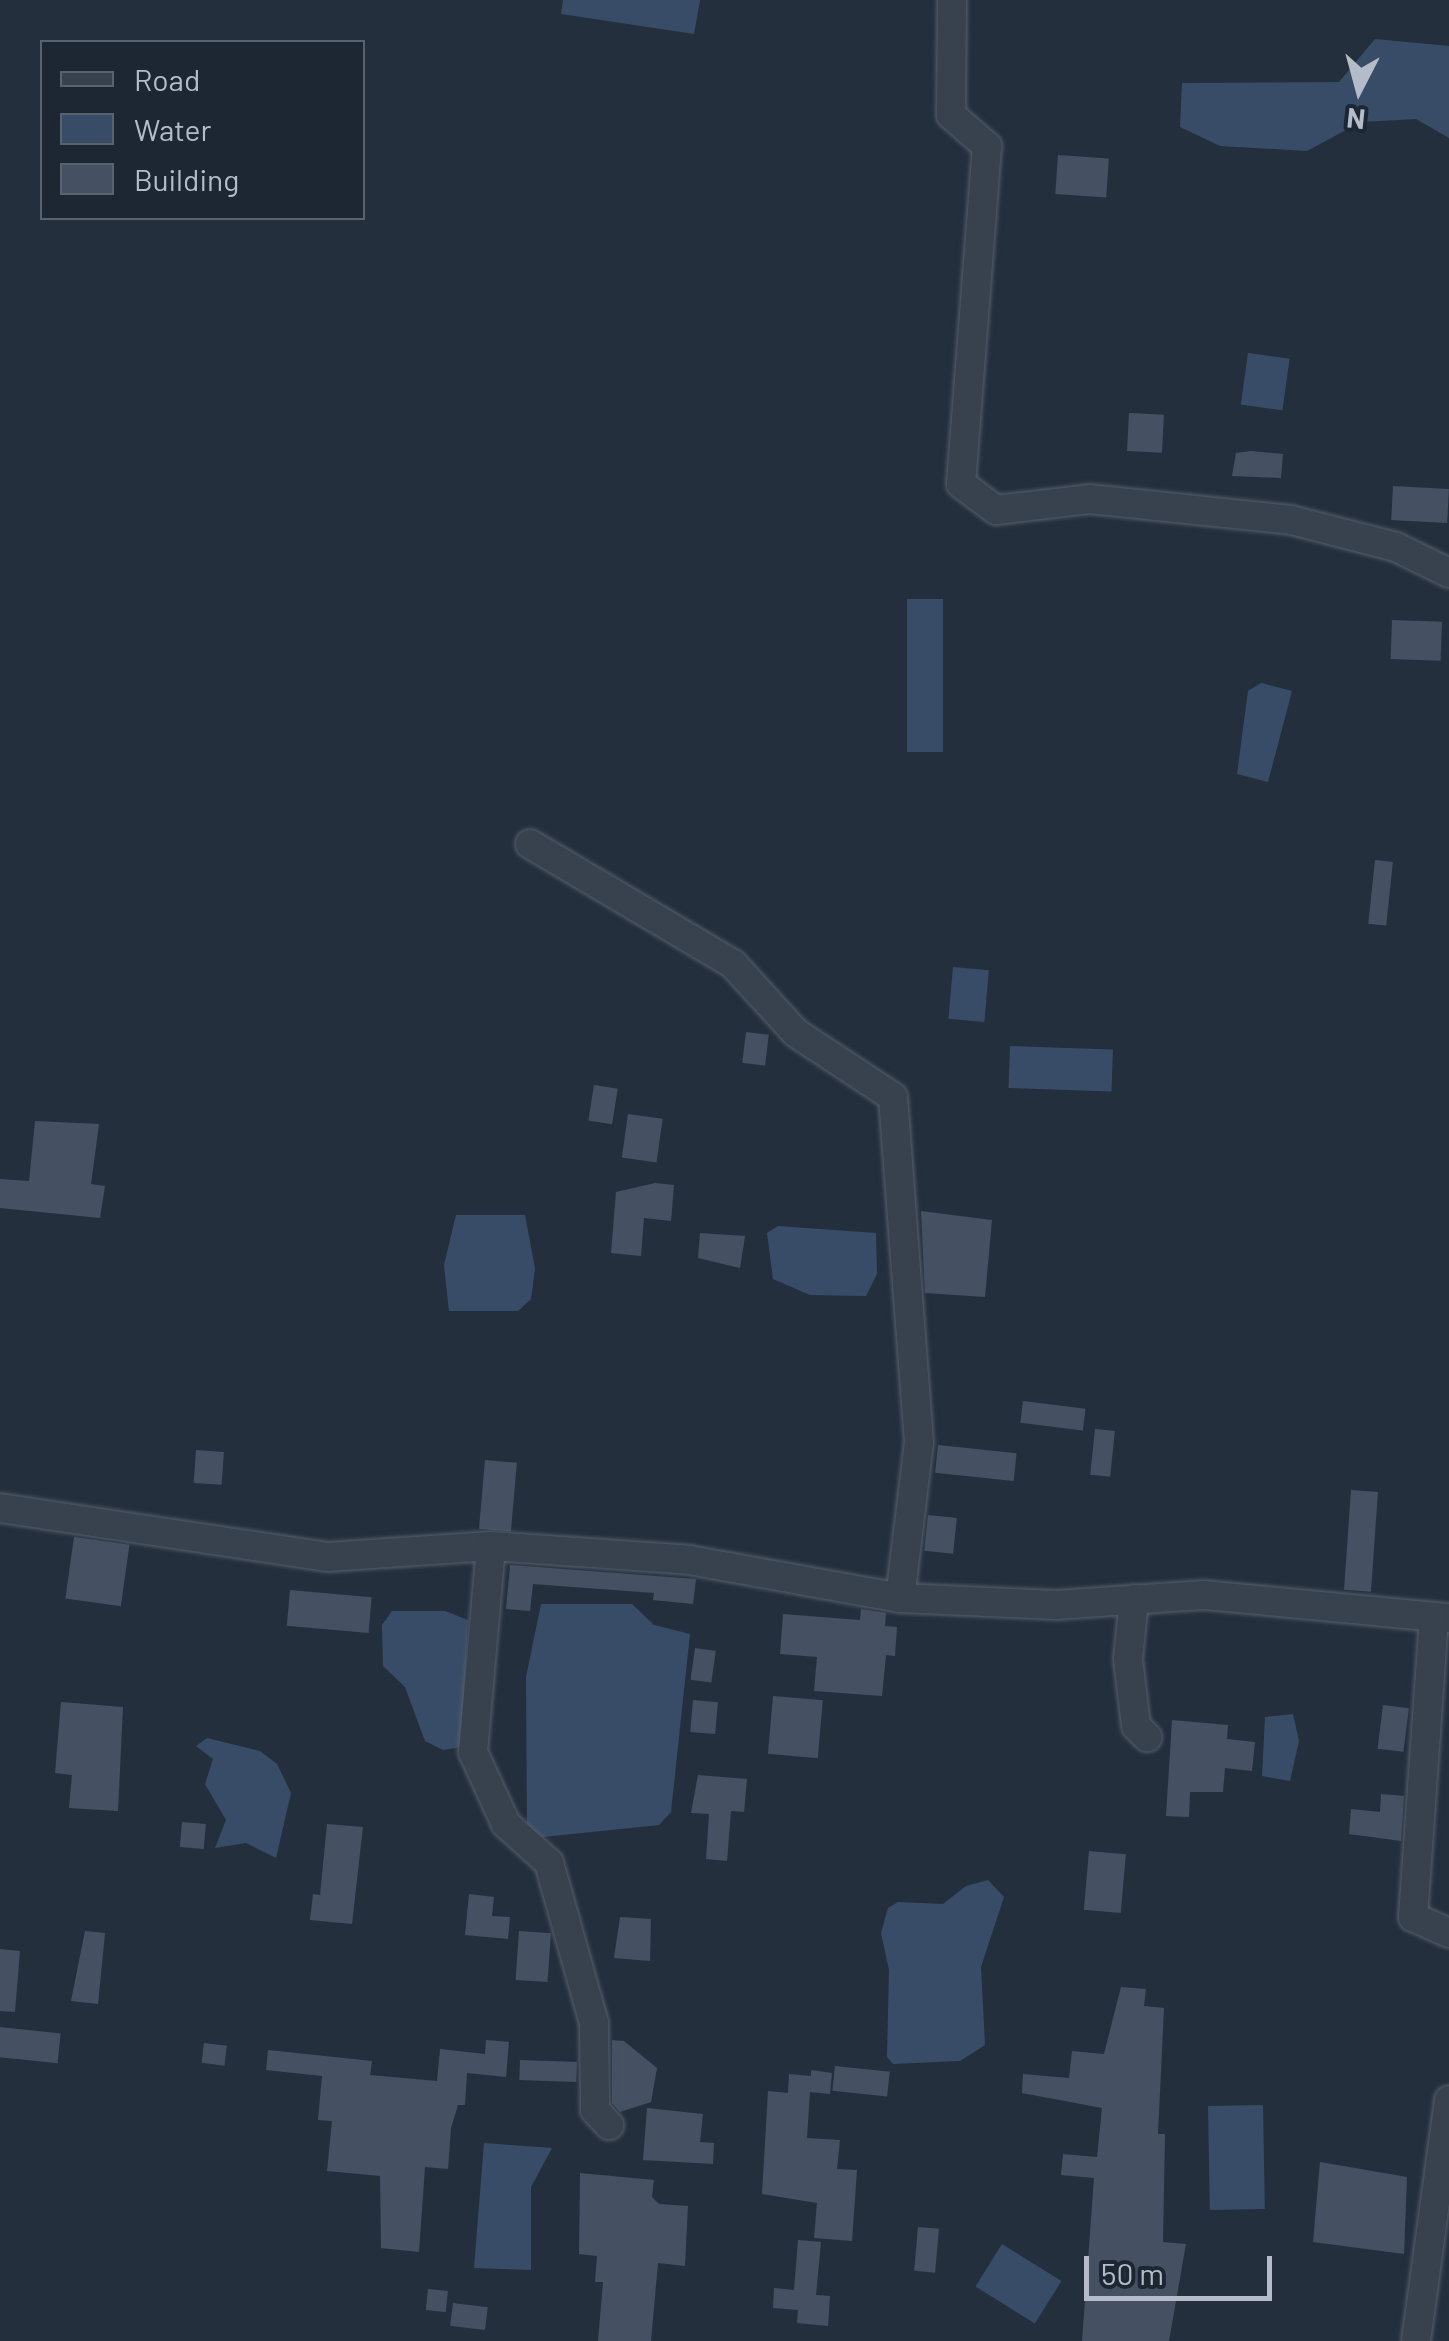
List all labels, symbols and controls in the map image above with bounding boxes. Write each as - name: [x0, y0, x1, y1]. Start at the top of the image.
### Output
- legend: [40, 40, 365, 220]
- north arrow: [1309, 40, 1409, 140]
- text: Road: [134, 61, 200, 97]
- text: N: [1345, 102, 1367, 138]
- text: Water: [134, 111, 212, 147]
- text: Building: [134, 161, 239, 197]
- scale bar: [1089, 2236, 1276, 2298]
- text: 50 m: [1101, 2255, 1164, 2291]

